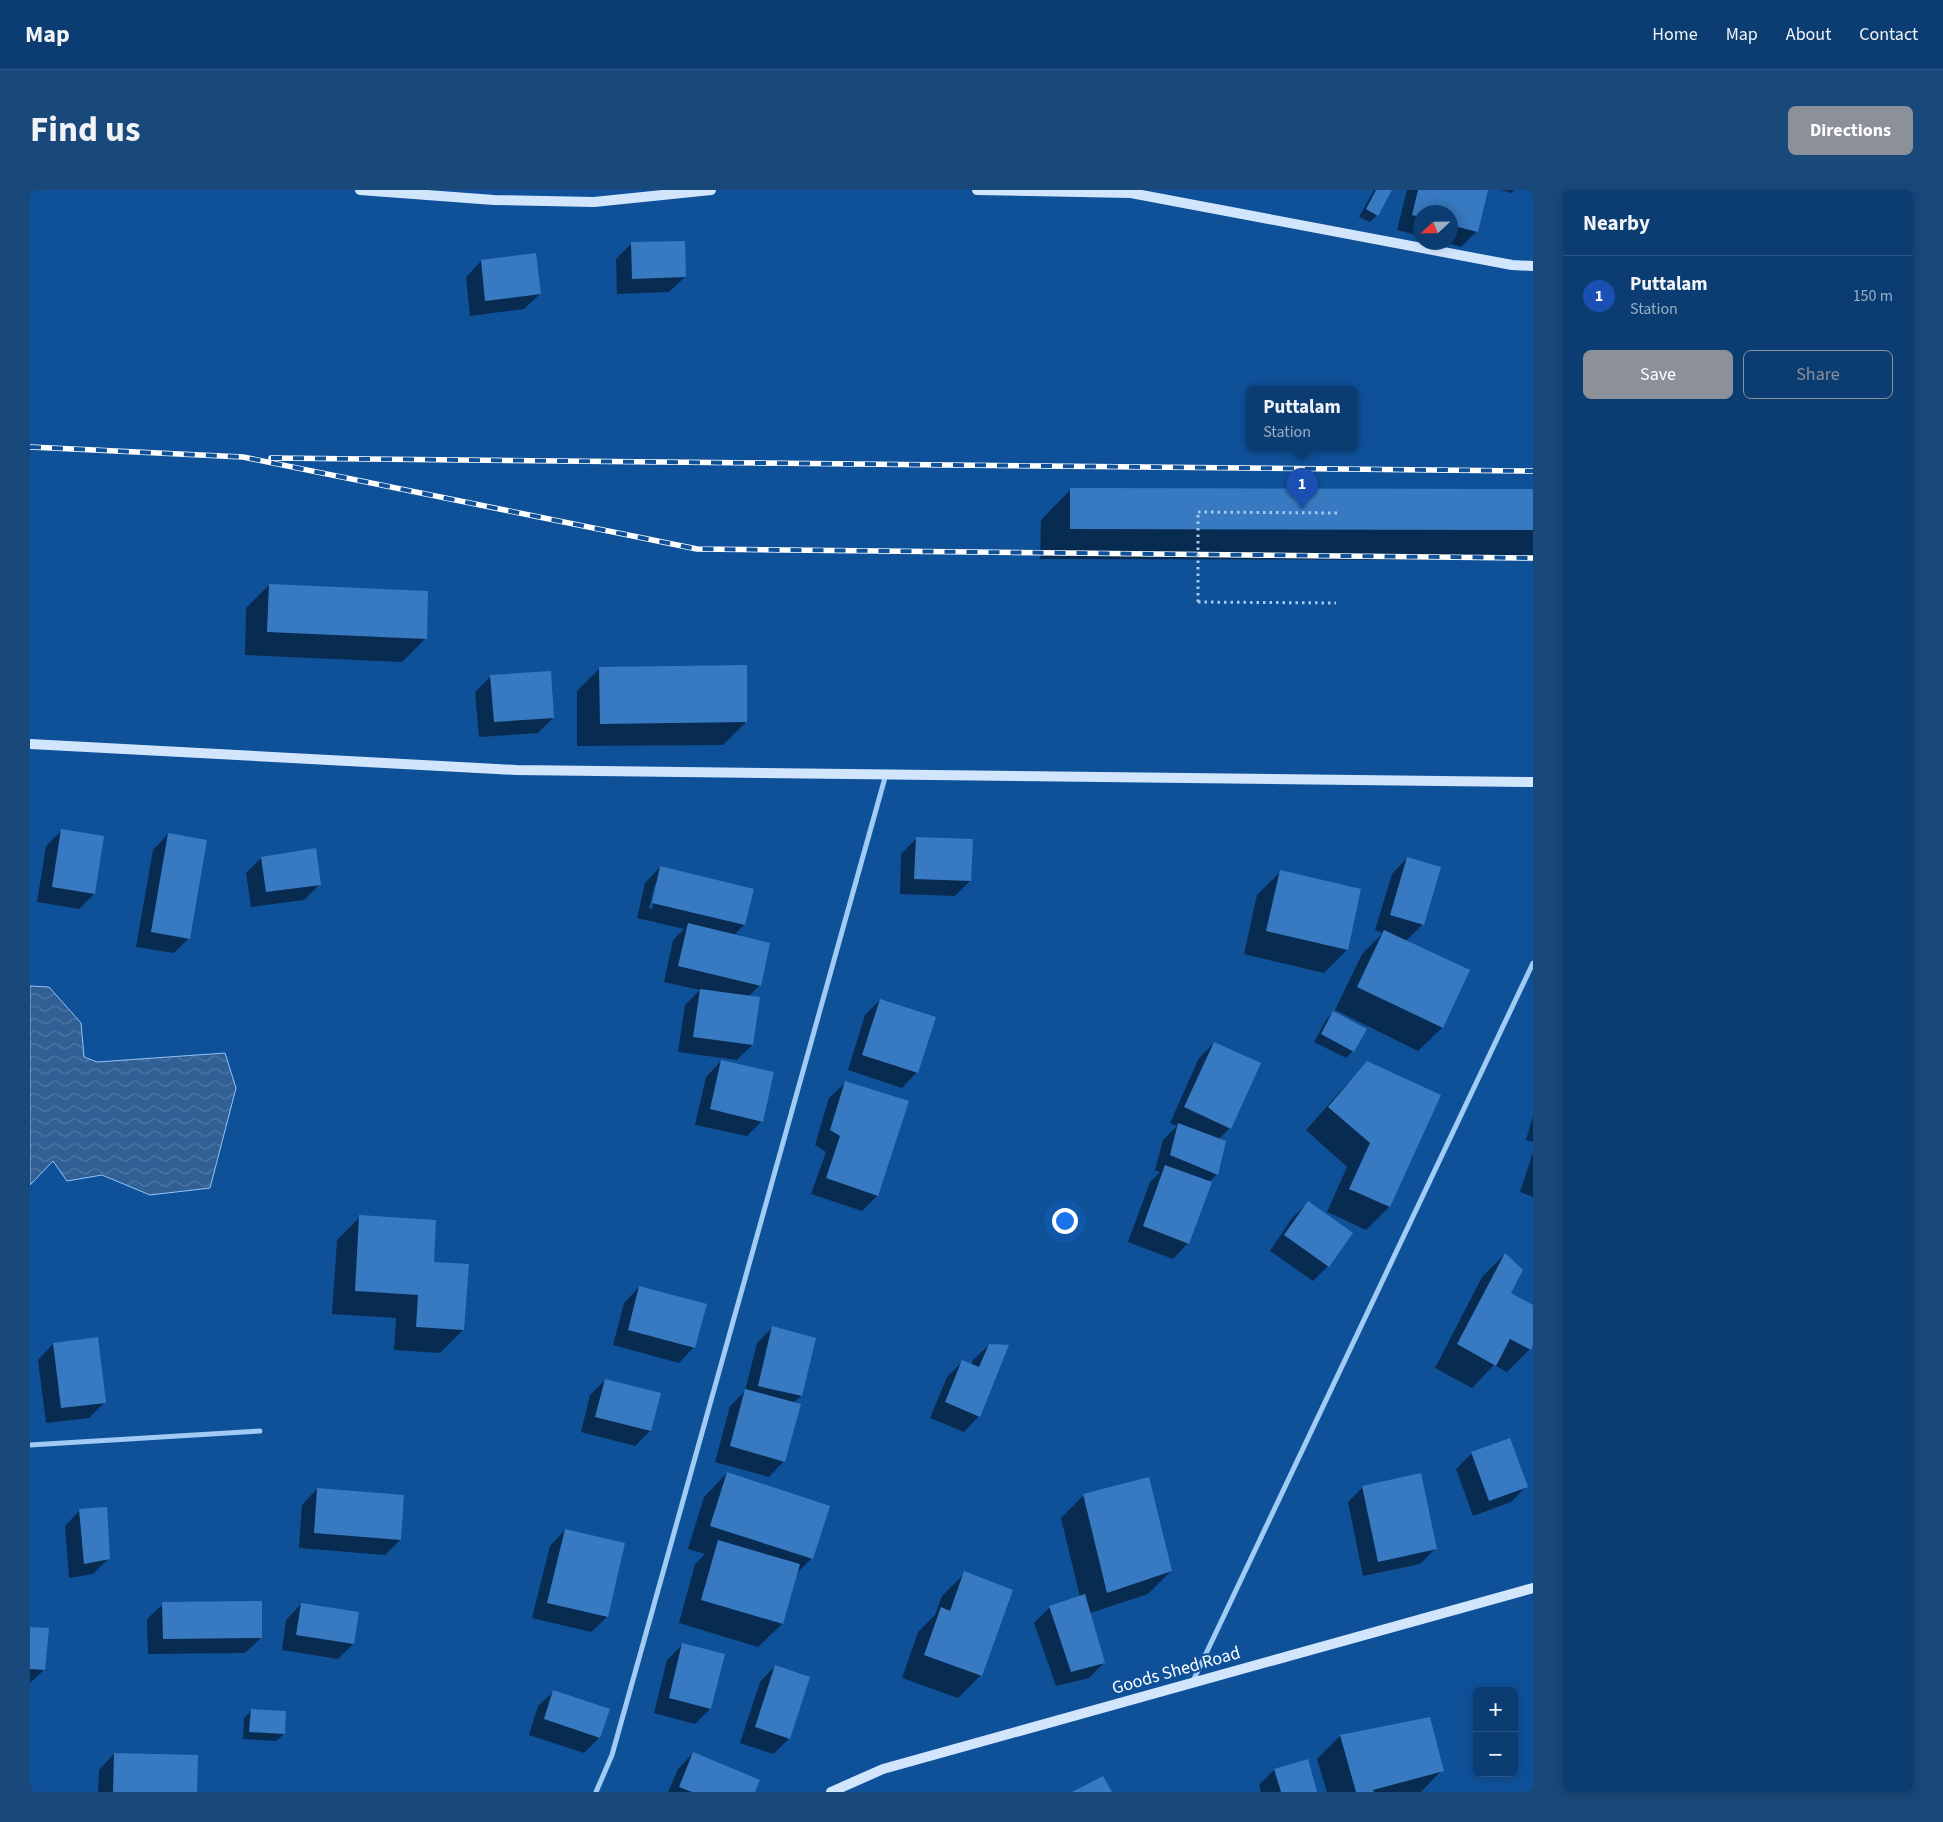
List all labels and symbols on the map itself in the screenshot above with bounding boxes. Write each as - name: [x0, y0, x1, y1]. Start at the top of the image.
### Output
- north arrow: [1413, 205, 1458, 250]
- pin: 1: [1286, 468, 1318, 509]
- your location: [1052, 1208, 1078, 1234]
- street label: Goods Shed Road: [1109, 1640, 1243, 1701]

